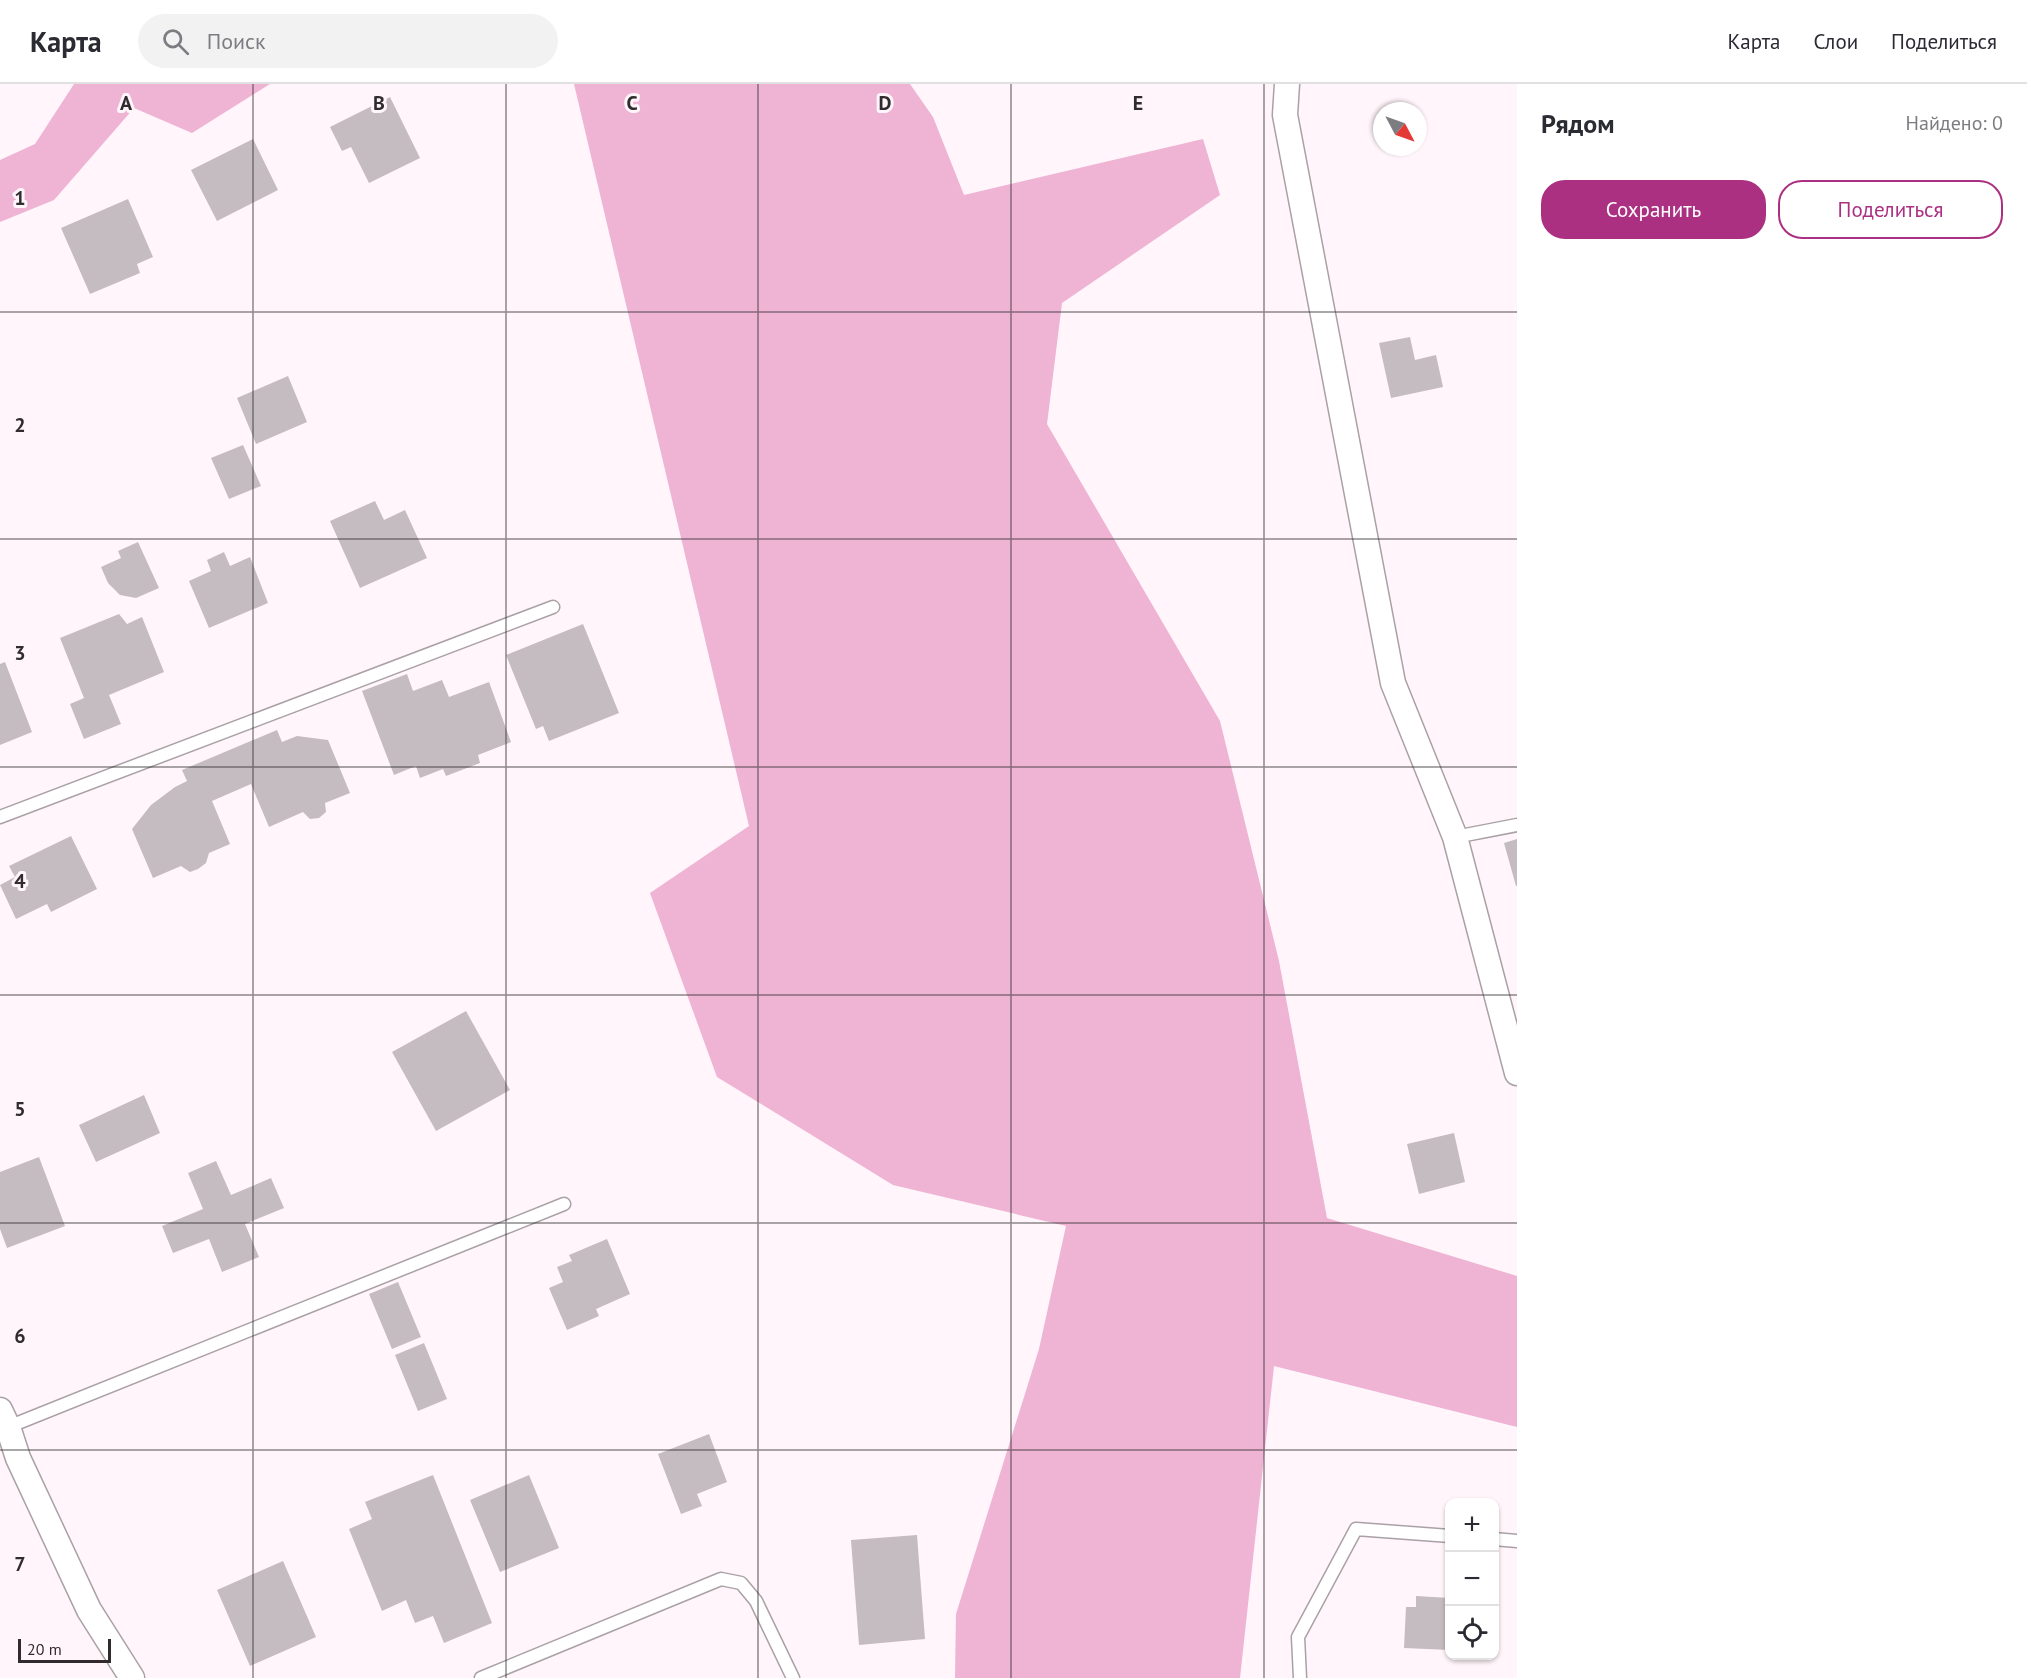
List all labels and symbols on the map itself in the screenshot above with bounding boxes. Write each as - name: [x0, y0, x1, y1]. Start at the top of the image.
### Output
- text: A: [120, 90, 133, 116]
- text: B: [373, 90, 385, 116]
- text: C: [626, 90, 638, 116]
- text: D: [879, 90, 892, 116]
- text: E: [1133, 90, 1143, 116]
- north arrow: [1373, 102, 1427, 156]
- text: 1: [14, 185, 26, 211]
- text: 2: [14, 412, 26, 438]
- text: 3: [14, 640, 26, 666]
- text: 4: [14, 868, 26, 894]
- text: 5: [14, 1096, 26, 1122]
- text: 6: [14, 1323, 26, 1349]
- text: 7: [14, 1551, 26, 1577]
- scale bar: [18, 1636, 111, 1664]

